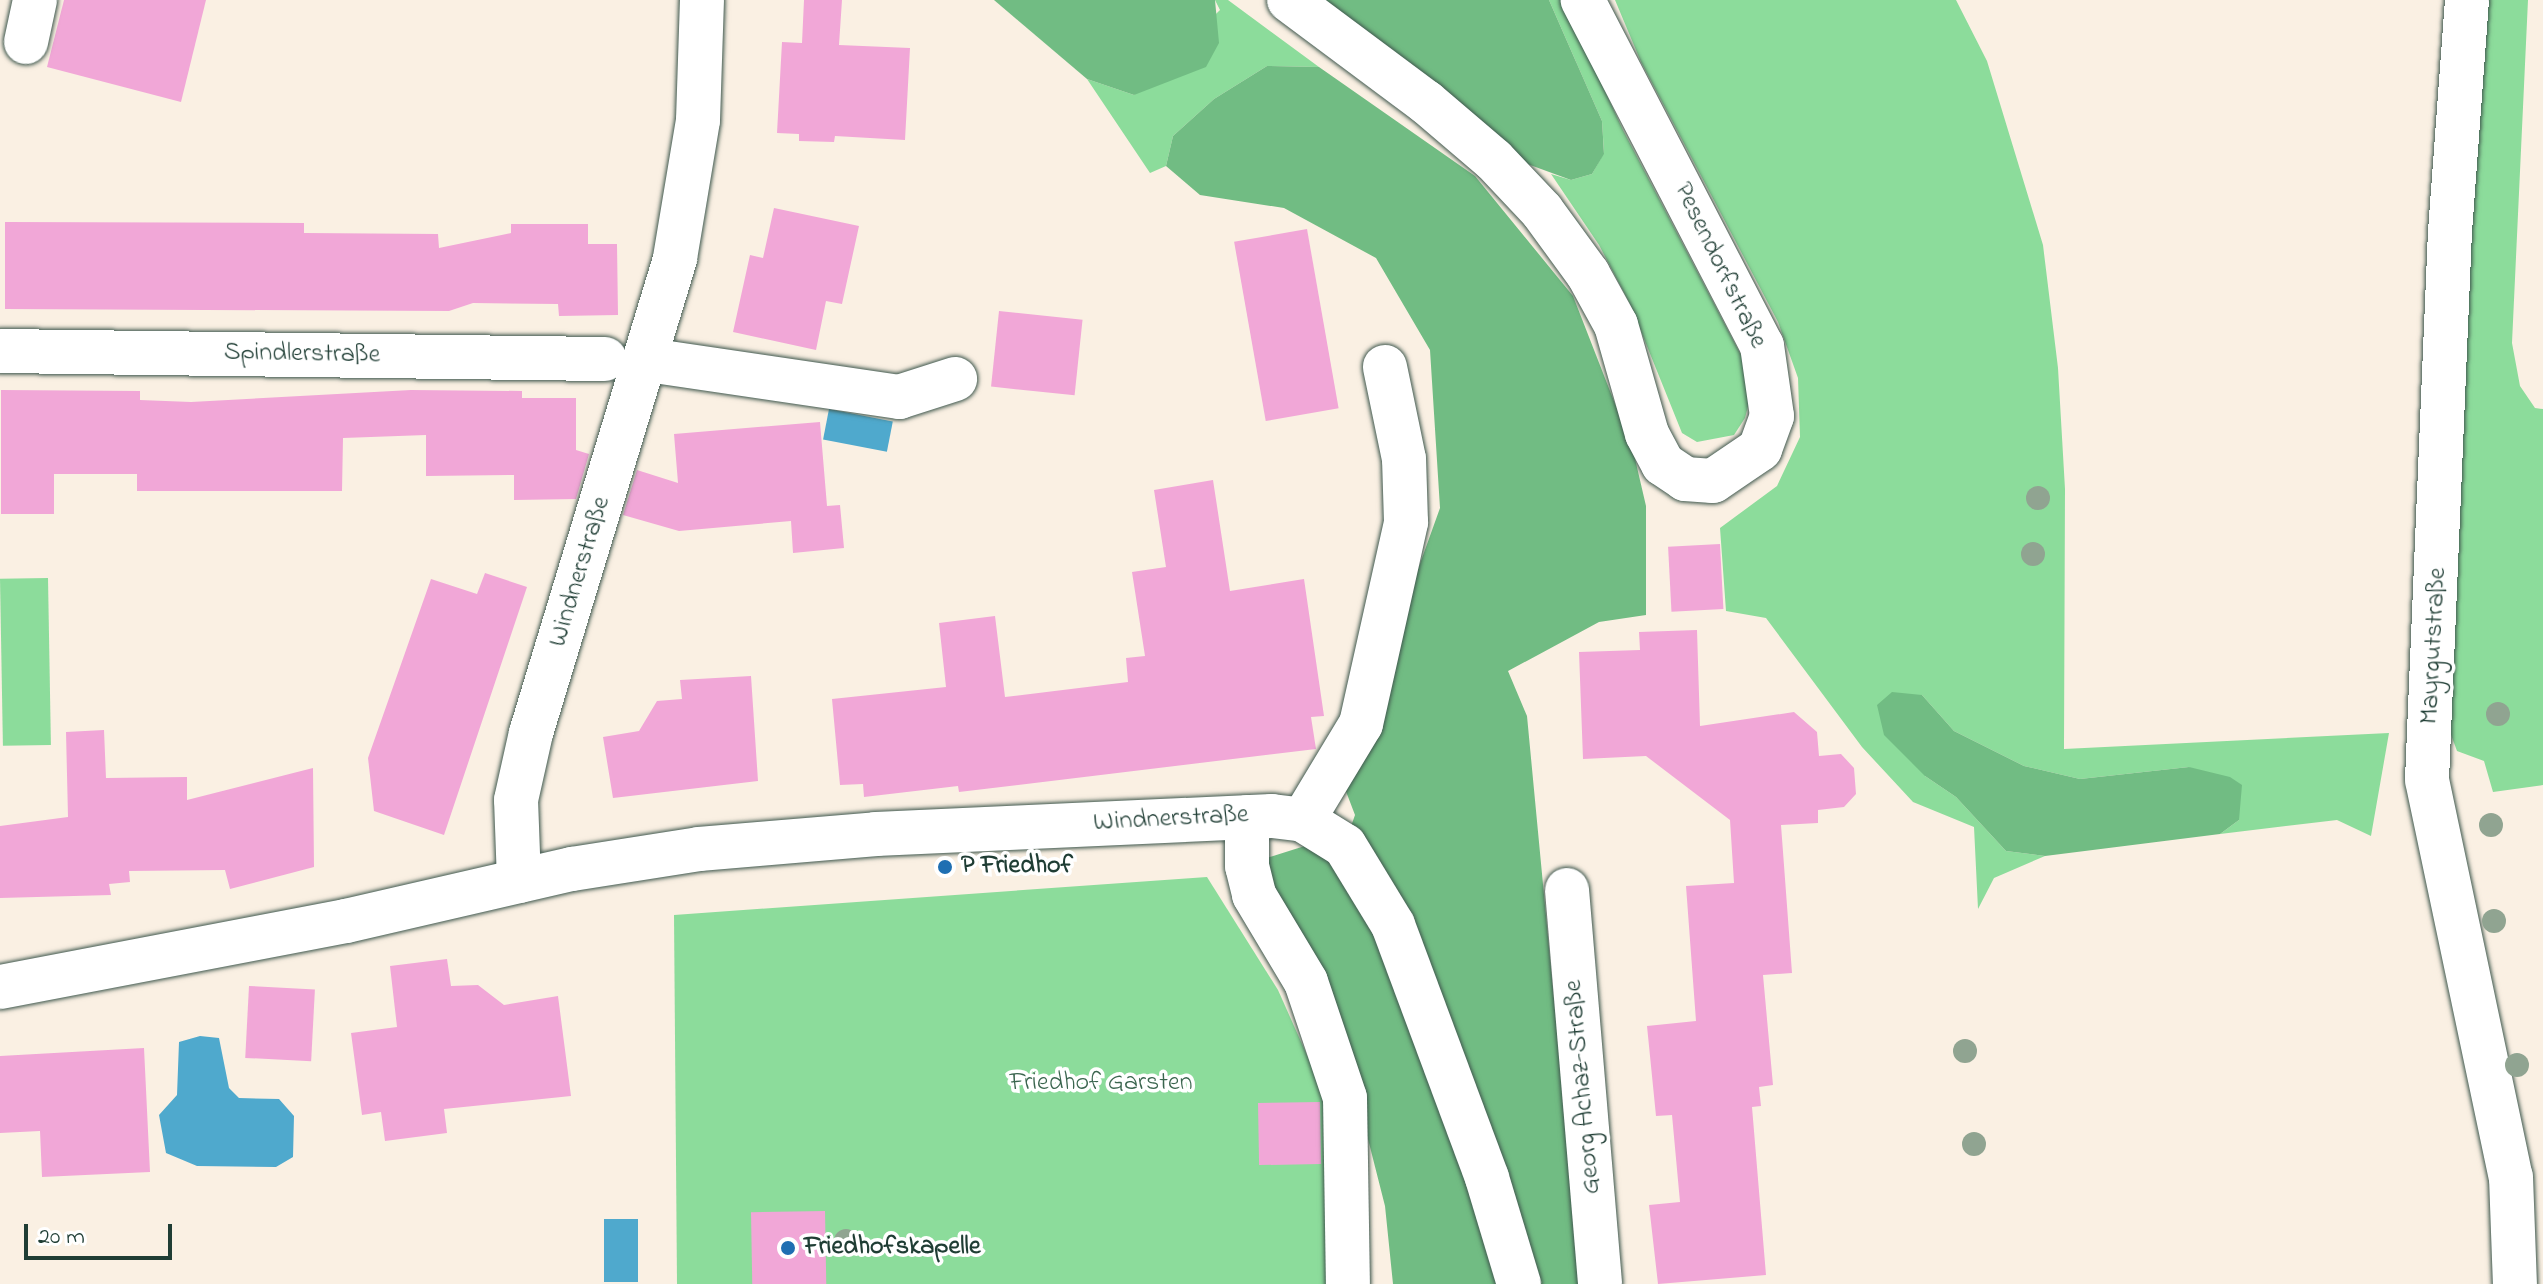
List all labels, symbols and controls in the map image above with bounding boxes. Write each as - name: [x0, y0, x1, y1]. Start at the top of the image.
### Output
- street label: Pesendorfstraße: [1665, 178, 1773, 354]
- street label: Spindlerstraße: [224, 338, 380, 372]
- street label: Windnerstraße: [543, 493, 619, 651]
- street label: Mayrgutstraße: [2415, 567, 2455, 725]
- street label: Windnerstraße: [1093, 800, 1249, 840]
- place label: P Friedhof: [961, 851, 1073, 883]
- marker: P Friedhof: [936, 858, 954, 876]
- street label: Georg Achaz-Straße: [1559, 979, 1609, 1195]
- park label: Friedhof Garsten: [1009, 1068, 1193, 1100]
- scale bar: [28, 1208, 176, 1258]
- text: 20 m: [38, 1220, 85, 1255]
- place label: Friedhofskapelle: [804, 1232, 981, 1264]
- marker: Friedhofskapelle: [779, 1239, 797, 1257]

